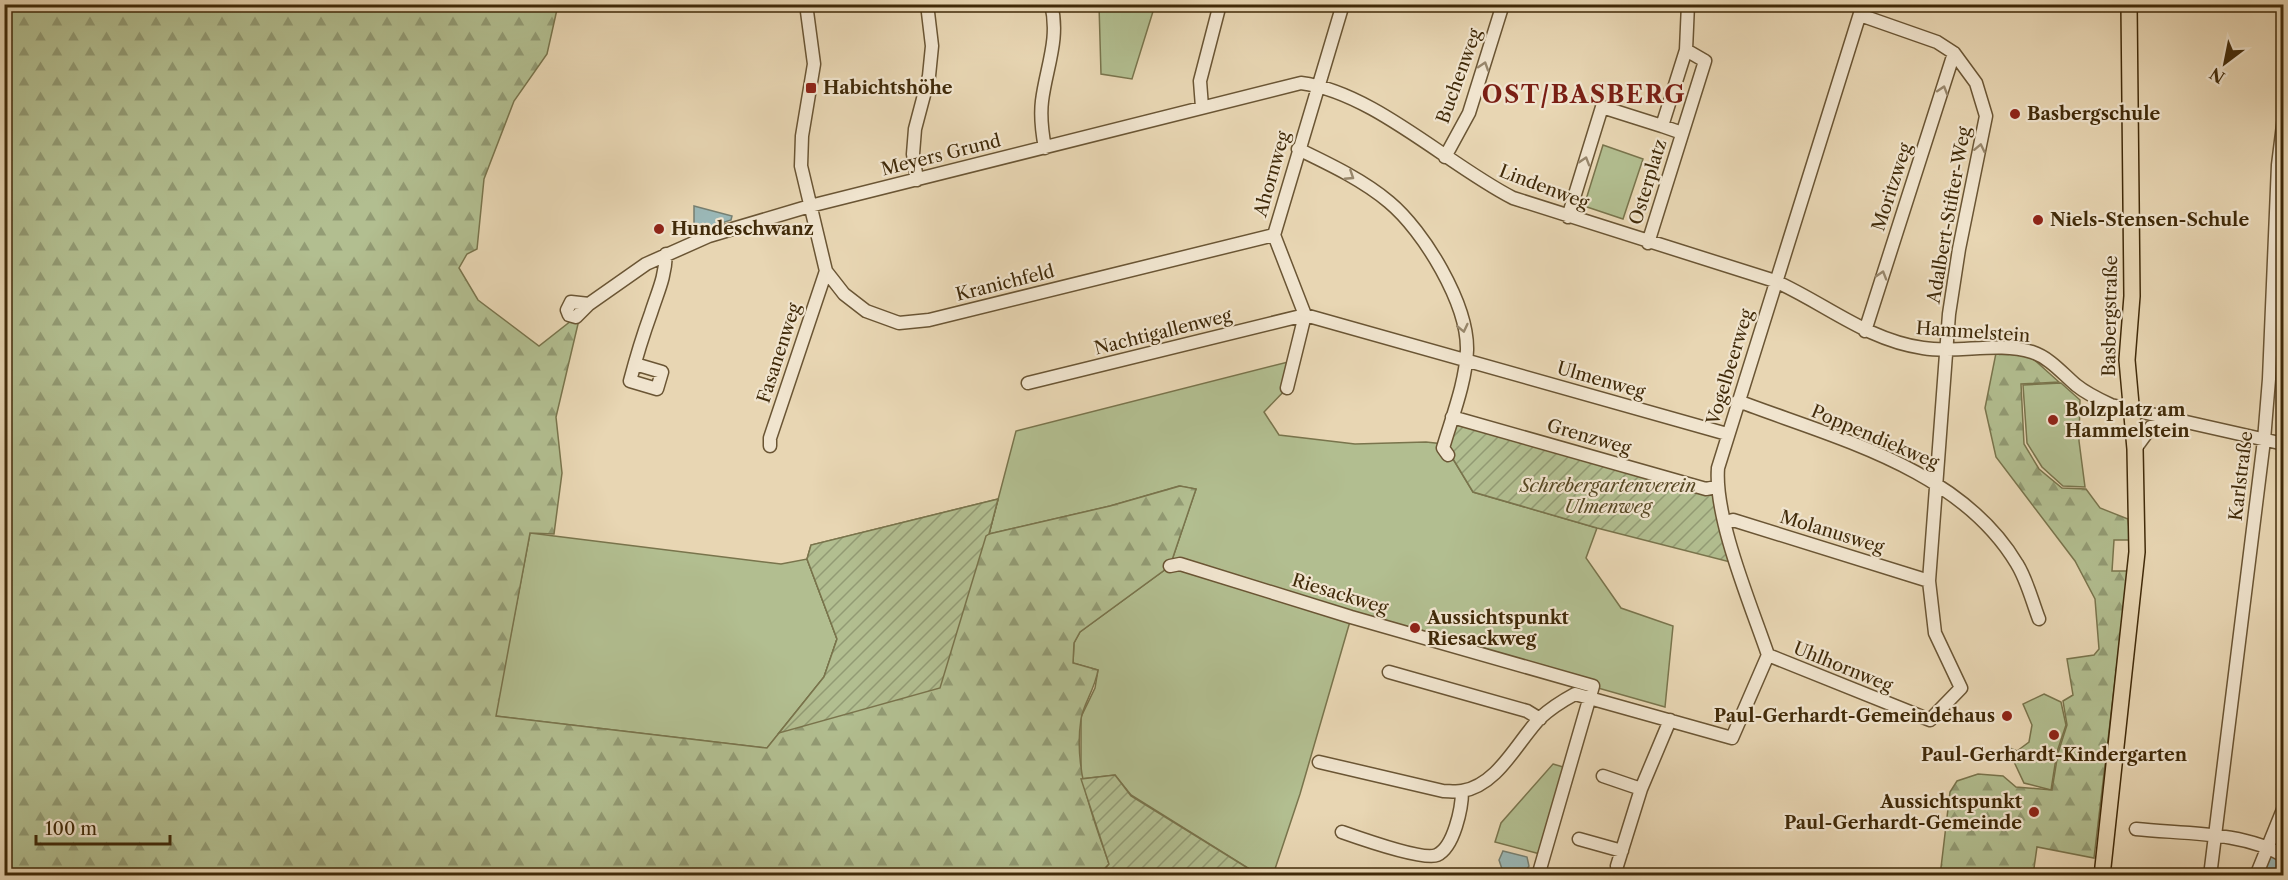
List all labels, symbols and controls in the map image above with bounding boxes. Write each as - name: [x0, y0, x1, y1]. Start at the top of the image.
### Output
- street label: Buchenweg: [1432, 25, 1486, 126]
- north arrow: [2195, 33, 2255, 93]
- one-way arrow: [1477, 61, 1489, 72]
- text: N: [2206, 64, 2228, 88]
- place label: Habichtshöhe: [823, 77, 953, 99]
- district label: OST/BASBERG: [1482, 80, 1686, 109]
- marker: Habichtshöhe: [804, 81, 818, 95]
- one-way arrow: [1936, 85, 1948, 96]
- place label: Basbergschule: [2027, 103, 2160, 125]
- marker: Basbergschule: [2008, 107, 2022, 121]
- street label: Adalbert-Stifter-Weg: [1922, 124, 1975, 306]
- street label: Ahornweg: [1249, 128, 1295, 220]
- street label: Meyers Grund: [879, 129, 1003, 181]
- street label: Osterplatz: [1625, 137, 1671, 227]
- street label: Moritzweg: [1867, 140, 1917, 234]
- one-way arrow: [1973, 143, 1986, 153]
- one-way arrow: [1578, 156, 1590, 167]
- street label: Lindenweg: [1496, 160, 1592, 214]
- one-way arrow: [1344, 169, 1354, 181]
- place label: Niels-Stensen-Schule: [2050, 209, 2249, 231]
- marker: Niels-Stensen-Schule: [2031, 213, 2045, 227]
- place label: Hundeschwanz: [671, 218, 814, 240]
- marker: Hundeschwanz: [652, 222, 666, 236]
- street label: Basbergstraße: [2098, 255, 2122, 377]
- street label: Kranichfeld: [953, 260, 1057, 306]
- one-way arrow: [1875, 270, 1887, 281]
- street label: Fasanenweg: [752, 300, 806, 406]
- street label: Nachtigallenweg: [1092, 304, 1235, 360]
- street label: Vogelbeerweg: [1702, 306, 1758, 429]
- street label: Hammelstein: [1915, 317, 2031, 347]
- one-way arrow: [1456, 323, 1469, 333]
- street label: Ulmenweg: [1554, 357, 1648, 403]
- place label: Bolzplatz am Hammelstein: [2065, 399, 2190, 442]
- street label: Poppendiekweg: [1808, 400, 1943, 474]
- marker: Bolzplatz am Hammelstein: [2046, 413, 2060, 427]
- street label: Grenzweg: [1544, 415, 1634, 460]
- street label: Karlstraße: [2225, 430, 2257, 522]
- park label: Schrebergartenverein Ulmenweg: [1519, 475, 1696, 518]
- street label: Molanusweg: [1777, 506, 1887, 558]
- street label: Riesackweg: [1289, 569, 1391, 619]
- place label: Aussichtspunkt Riesackweg: [1426, 607, 1569, 650]
- marker: Aussichtspunkt Riesackweg: [1408, 621, 1422, 635]
- street label: Uhlhornweg: [1790, 637, 1896, 697]
- place label: Paul-Gerhardt-Gemeindehaus: [1714, 705, 1995, 727]
- marker: Paul-Gerhardt-Gemeindehaus: [2000, 709, 2014, 723]
- marker: Paul-Gerhardt-Kindergarten: [2047, 728, 2061, 742]
- place label: Paul-Gerhardt-Kindergarten: [1921, 744, 2188, 766]
- place label: Aussichtspunkt Paul-Gerhardt-Gemeinde: [1784, 791, 2023, 834]
- marker: Aussichtspunkt Paul-Gerhardt-Gemeinde: [2027, 805, 2041, 819]
- scale bar: [36, 808, 170, 846]
- text: 100 m: [45, 818, 97, 840]

